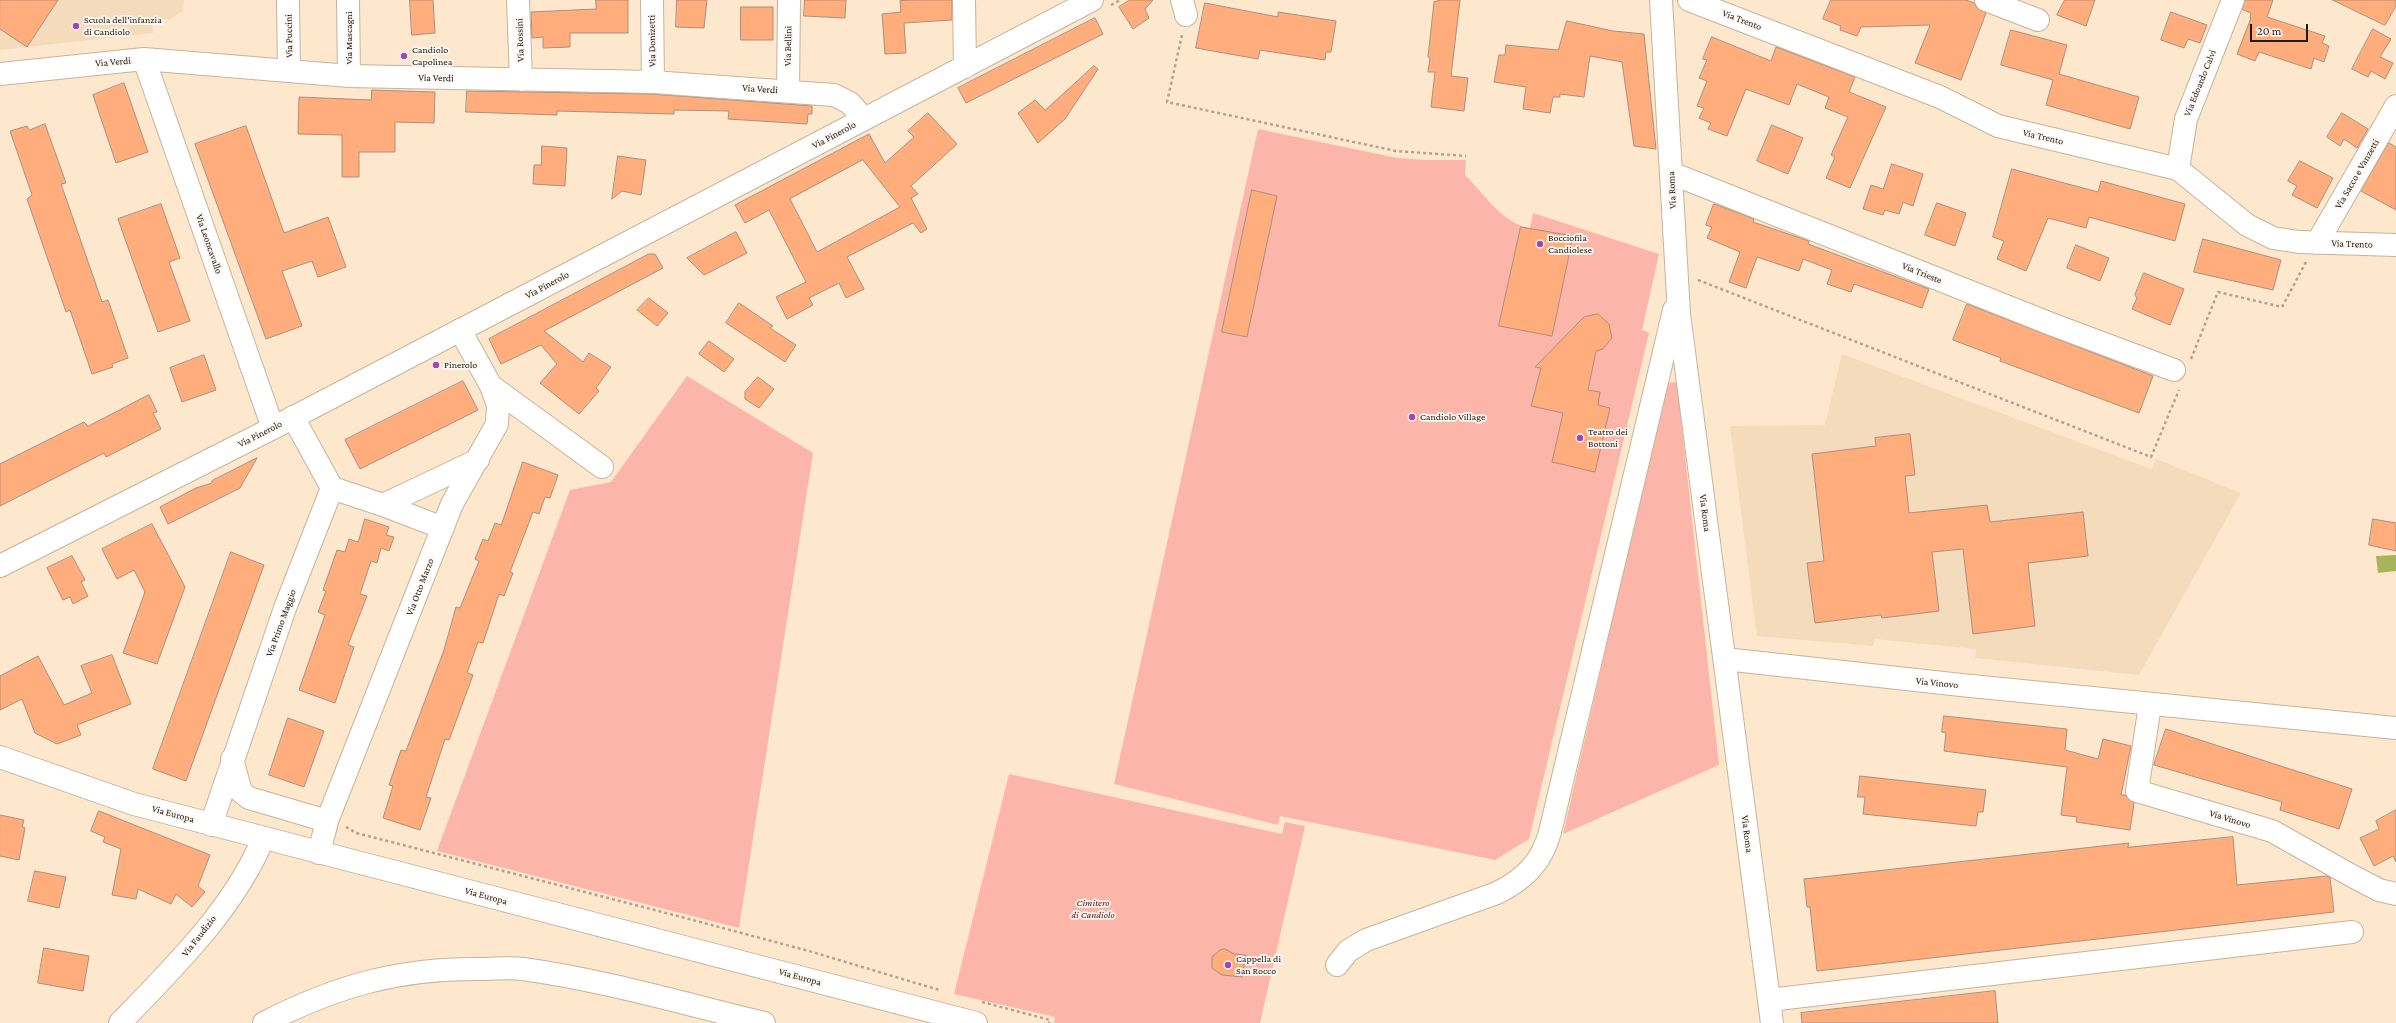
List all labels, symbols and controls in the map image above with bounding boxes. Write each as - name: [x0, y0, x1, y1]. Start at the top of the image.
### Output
- street label: Via Trento: [1721, 7, 1763, 33]
- street label: Via Mascagni: [343, 11, 355, 65]
- place label: Scuola dell'infanzia di Candiolo: [84, 14, 162, 38]
- street label: Via Puccini: [283, 14, 295, 58]
- street label: Via Donizetti: [646, 15, 658, 67]
- scale bar: [2252, 16, 2310, 42]
- street label: Via Rossini: [513, 18, 527, 62]
- marker: Scuola dell'infanzia di Candiolo: [71, 21, 81, 31]
- text: 20 m: [2257, 24, 2281, 38]
- street label: Via Bellini: [782, 26, 794, 66]
- place label: Candiolo Capolinea: [412, 44, 452, 68]
- street label: Via Edoardo Calvi: [2181, 48, 2219, 118]
- marker: Candiolo Capolinea: [399, 51, 409, 61]
- street label: Via Verdi: [95, 54, 131, 70]
- street label: Via Verdi: [418, 72, 454, 84]
- street label: Via Verdi: [742, 82, 778, 96]
- street label: Via Pinerolo: [810, 118, 858, 152]
- street label: Via Trento: [2021, 126, 2065, 148]
- street label: Via Sacco e Vanzetti: [2332, 137, 2382, 211]
- street label: Via Roma: [1665, 171, 1679, 209]
- street label: Via Leoncavallo: [193, 212, 225, 276]
- place label: Bocciofila Candiolese: [1548, 232, 1592, 256]
- street label: Via Trento: [2331, 237, 2373, 251]
- marker: Bocciofila Candiolese: [1535, 239, 1545, 249]
- street label: Via Trieste: [1900, 260, 1944, 286]
- street label: Via Pinerolo: [523, 268, 571, 302]
- place label: Pinerolo: [444, 359, 477, 371]
- marker: Pinerolo: [431, 360, 441, 370]
- place label: Candiolo Village: [1420, 411, 1485, 423]
- marker: Candiolo Village: [1407, 412, 1417, 422]
- street label: Via Pinerolo: [236, 418, 284, 450]
- place label: Teatro dei Bottoni: [1588, 426, 1628, 450]
- marker: Teatro dei Bottoni: [1575, 433, 1585, 443]
- street label: Via Roma: [1697, 494, 1713, 532]
- street label: Via Otto Marzo: [404, 557, 436, 617]
- street label: Via Primo Maggio: [263, 588, 299, 658]
- street label: Via Vinovo: [1915, 675, 1959, 691]
- street label: Via Europa: [150, 803, 196, 825]
- street label: Via Vinovo: [2208, 807, 2252, 831]
- street label: Via Roma: [1739, 815, 1755, 853]
- street label: Via Europa: [463, 885, 509, 907]
- park label: Cimitero di Candiolo: [1071, 897, 1115, 920]
- street label: Via Faudizio: [179, 913, 219, 959]
- place label: Cappella di San Rocco: [1236, 953, 1281, 976]
- marker: Cappella di San Rocco: [1223, 960, 1233, 970]
- street label: Via Europa: [777, 966, 823, 988]

